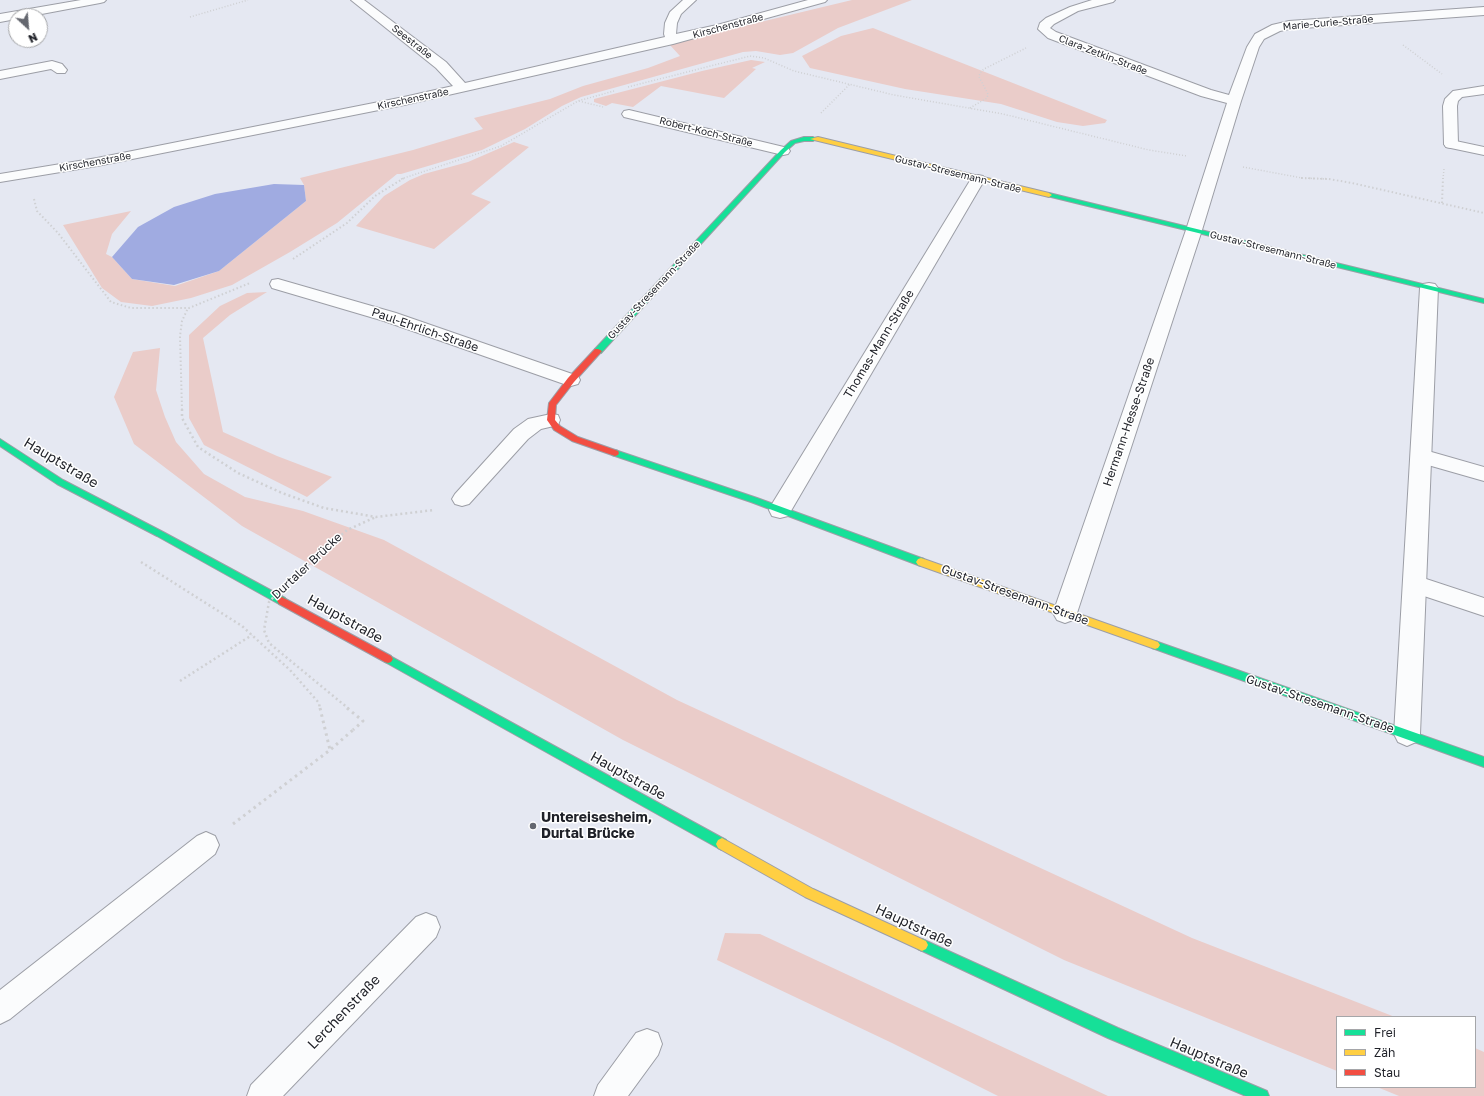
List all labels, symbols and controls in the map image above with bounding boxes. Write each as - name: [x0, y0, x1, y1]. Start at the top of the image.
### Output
- north arrow: [8, 8, 48, 48]
- street label: Kirschenstraße: [691, 11, 765, 41]
- street label: Marie-Curie-Straße: [1282, 13, 1374, 33]
- street label: Seestraße: [389, 22, 435, 62]
- text: N: [26, 31, 40, 46]
- street label: Clara-Zetkin-Straße: [1057, 33, 1149, 77]
- street label: Kirschenstraße: [376, 86, 450, 112]
- street label: Robert-Koch-Straße: [658, 115, 754, 149]
- street label: Kirschenstraße: [58, 150, 132, 174]
- street label: Gustav-Stresemann-Straße: [894, 152, 1022, 196]
- street label: Gustav-Stresemann-Straße: [1209, 228, 1337, 272]
- street label: Gustav-Stresemann-Straße: [605, 238, 703, 342]
- street label: Thomas-Mann-Straße: [841, 287, 917, 401]
- street label: Paul-Ehrlich-Straße: [370, 305, 480, 355]
- street label: Hermann-Hesse-Straße: [1100, 356, 1158, 488]
- street label: Hauptstraße: [21, 434, 101, 492]
- street label: Durtaler Brücke: [269, 530, 345, 602]
- street label: Gustav-Stresemann-Straße: [939, 562, 1091, 628]
- street label: Hauptstraße: [304, 591, 386, 647]
- street label: Gustav-Stresemann-Straße: [1244, 672, 1396, 736]
- street label: Hauptstraße: [587, 748, 669, 804]
- place label: Untereisesheim, Durtal Brücke: [541, 810, 652, 842]
- marker: Untereisesheim, Durtal Brücke: [528, 821, 538, 831]
- street label: Hauptstraße: [873, 901, 955, 951]
- street label: Lerchenstraße: [304, 971, 384, 1053]
- legend: [1336, 1016, 1476, 1088]
- text: Frei: [1374, 1025, 1396, 1040]
- street label: Hauptstraße: [1167, 1034, 1251, 1082]
- text: Zäh: [1374, 1045, 1395, 1060]
- text: Stau: [1374, 1065, 1400, 1080]

